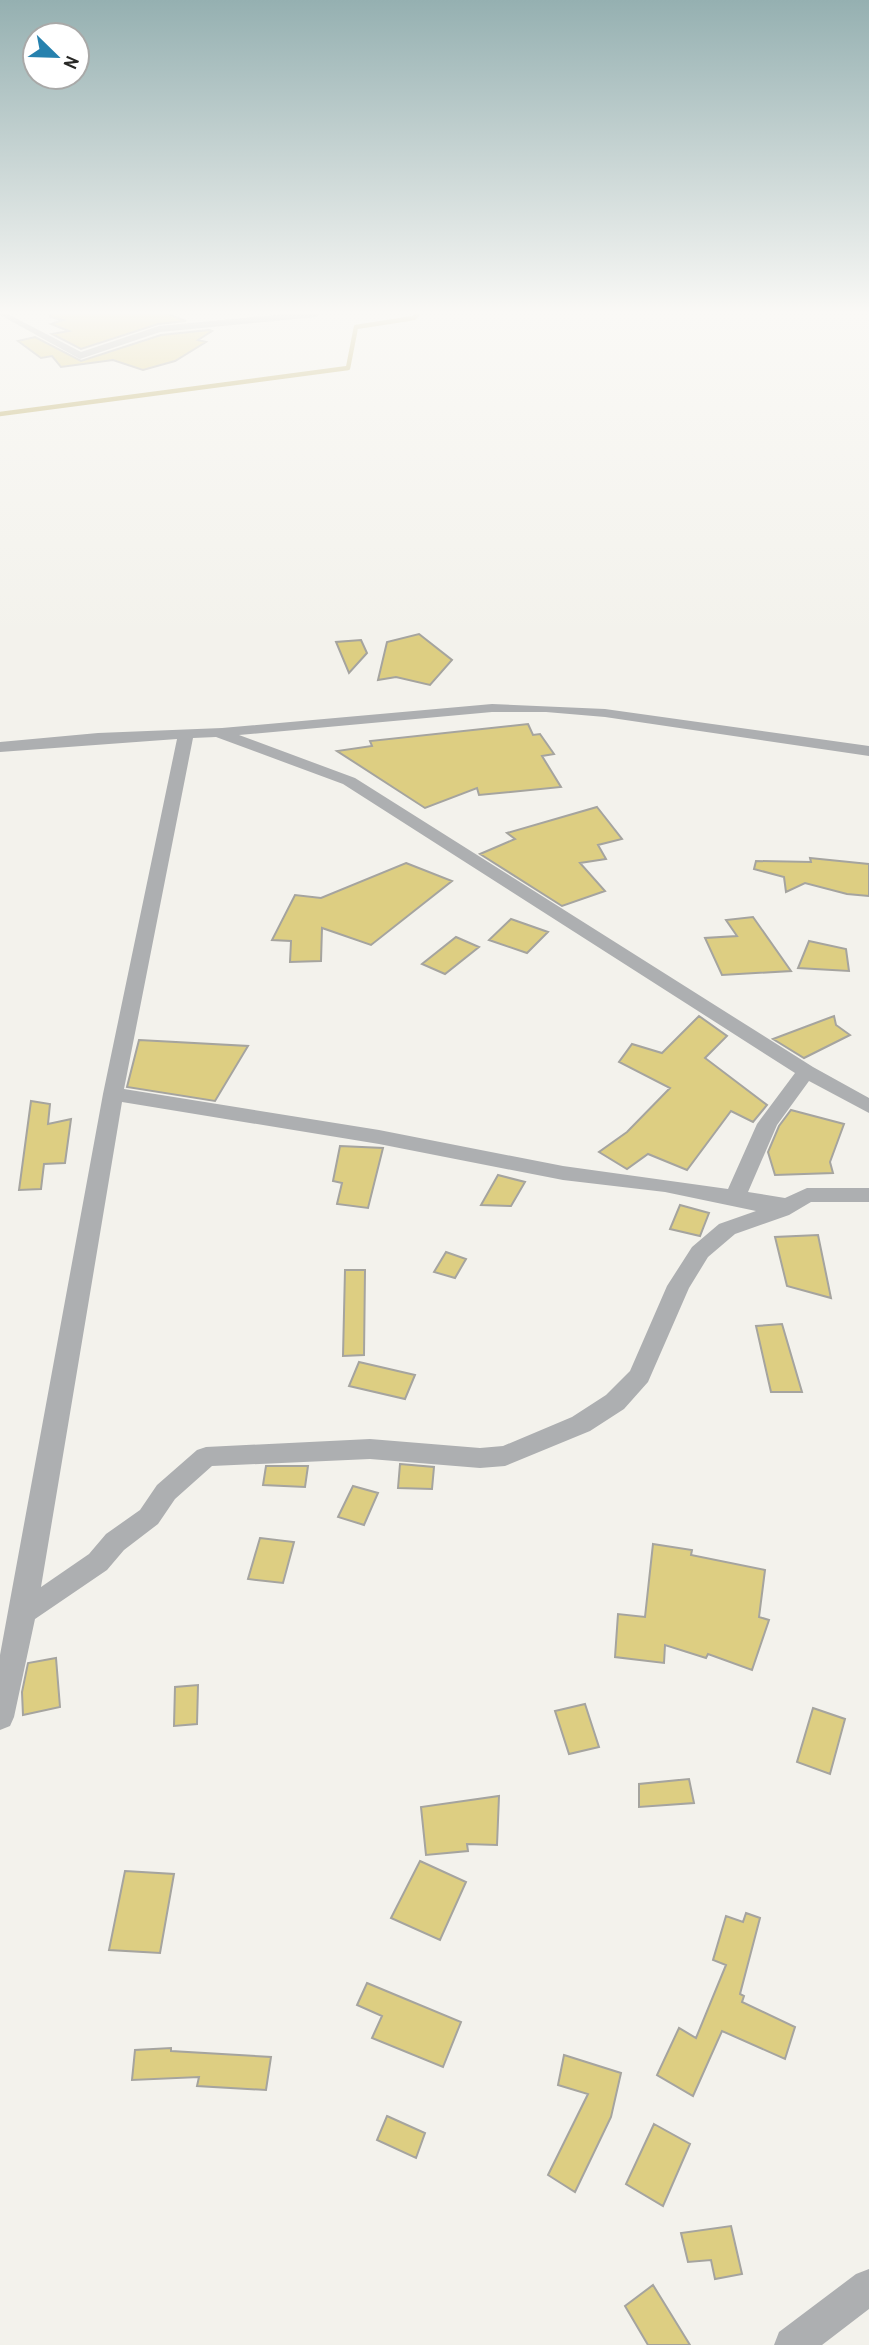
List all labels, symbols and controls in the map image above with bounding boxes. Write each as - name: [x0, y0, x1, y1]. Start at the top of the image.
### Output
- north arrow: [21, 21, 91, 91]
- text: N: [57, 52, 86, 73]

